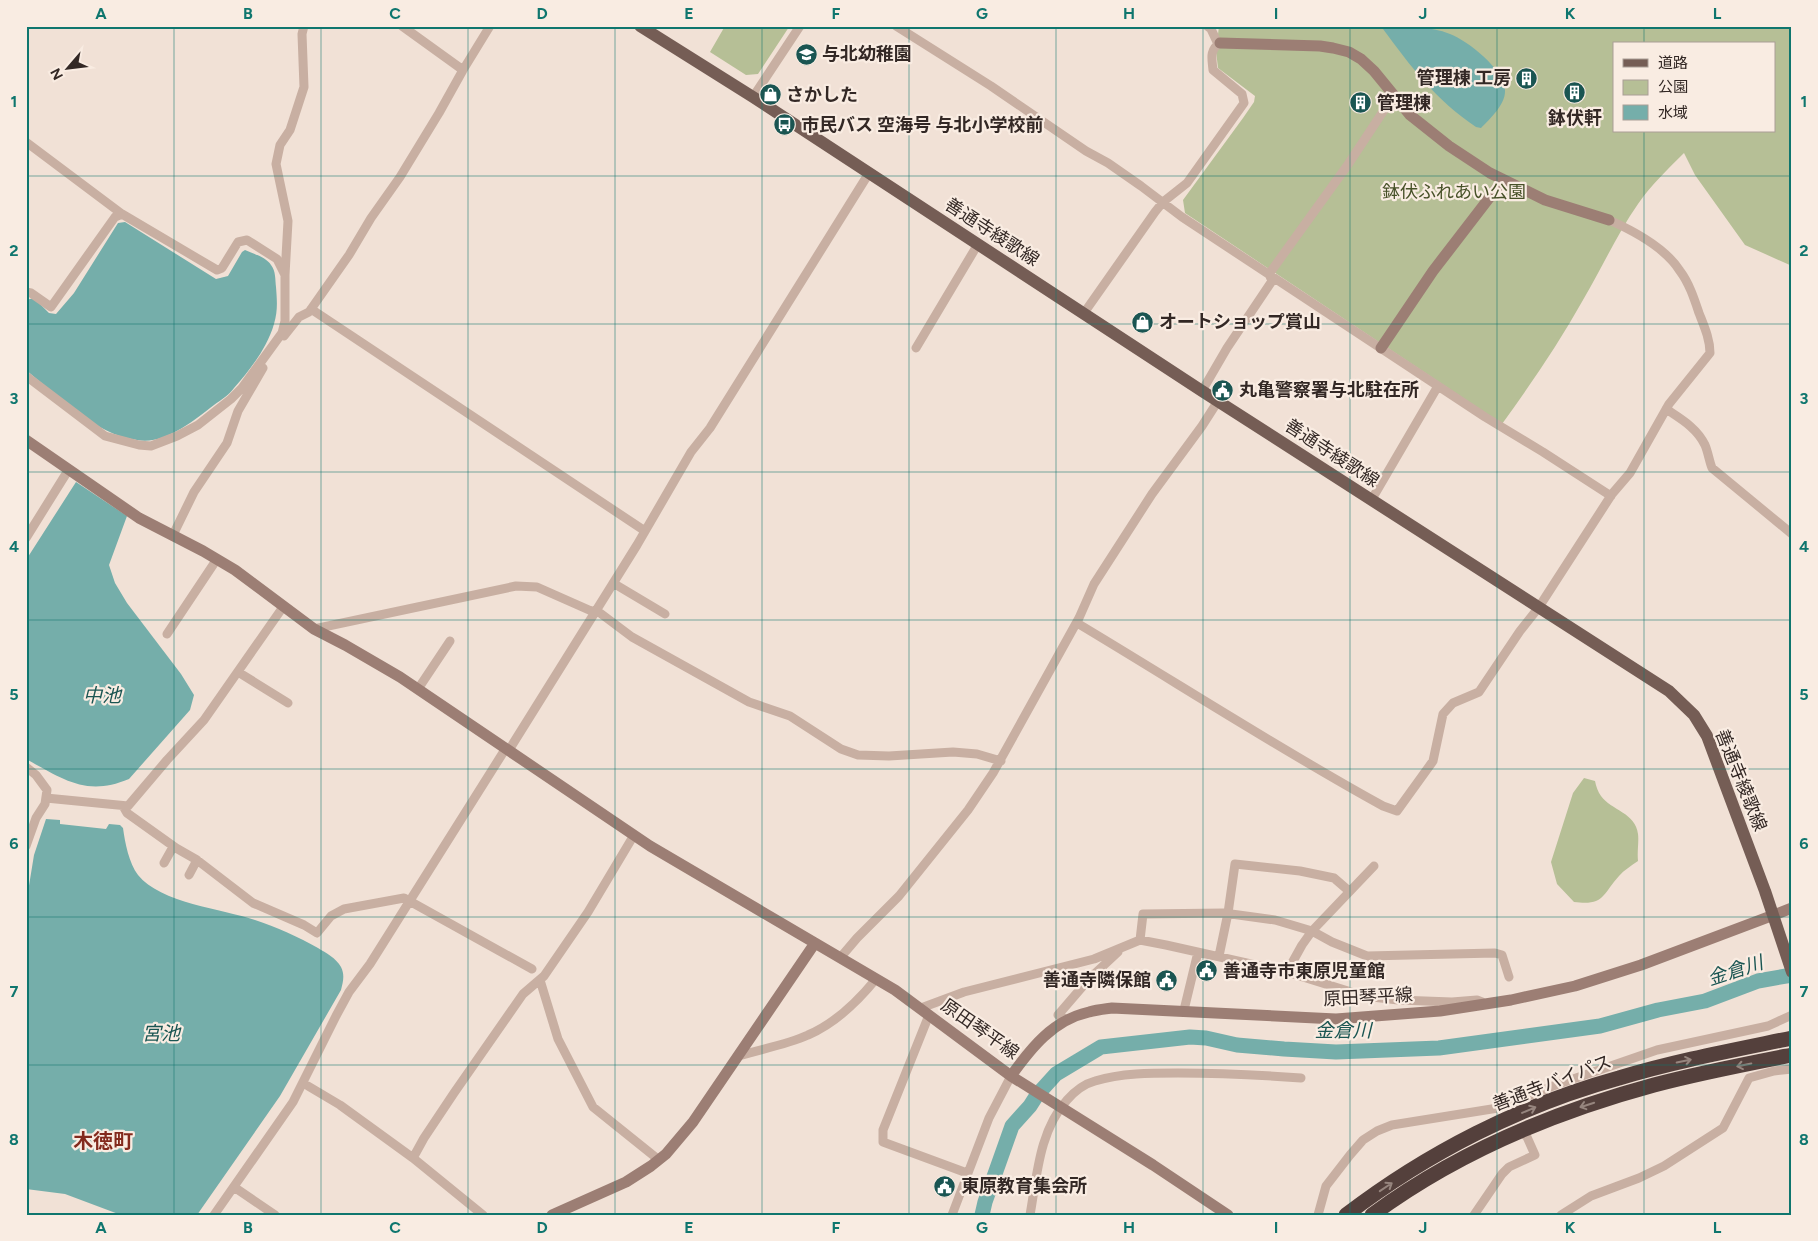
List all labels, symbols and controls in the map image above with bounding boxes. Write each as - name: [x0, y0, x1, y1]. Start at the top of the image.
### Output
- text: A: [95, 4, 107, 23]
- text: B: [243, 4, 253, 23]
- text: C: [389, 4, 401, 23]
- text: D: [536, 4, 548, 23]
- text: E: [684, 4, 694, 23]
- text: F: [832, 4, 841, 23]
- text: G: [976, 4, 988, 23]
- text: H: [1123, 4, 1135, 23]
- text: I: [1274, 4, 1278, 23]
- text: J: [1419, 4, 1427, 23]
- text: K: [1565, 4, 1576, 23]
- text: L: [1713, 4, 1722, 23]
- north arrow: [42, 42, 92, 92]
- school or university icon: 与北幼稚園: [794, 42, 818, 66]
- legend: [1613, 42, 1776, 132]
- place label: 与北幼稚園: [822, 43, 912, 65]
- text: 道路: [1658, 54, 1688, 72]
- text: N: [47, 65, 67, 83]
- building icon: 管理棟 工房: [1515, 66, 1539, 90]
- place label: 管理棟 工房: [1417, 67, 1511, 89]
- text: 公園: [1658, 78, 1688, 96]
- building icon: 鉢伏軒: [1563, 81, 1587, 105]
- shop icon: さかした: [758, 83, 782, 107]
- place label: さかした: [786, 84, 858, 106]
- building icon: 管理棟: [1349, 91, 1373, 115]
- text: 1: [11, 92, 17, 111]
- place label: 管理棟: [1377, 92, 1431, 114]
- text: 1: [1801, 92, 1807, 111]
- text: 水域: [1658, 104, 1688, 122]
- place label: 鉢伏軒: [1548, 107, 1602, 129]
- bus stop icon: 市民バス 空海号 与北小学校前: [773, 113, 797, 137]
- place label: 市民バス 空海号 与北小学校前: [801, 114, 1044, 136]
- park label: 鉢伏ふれあい公園: [1382, 181, 1526, 203]
- street label: 善通寺綾歌線: [941, 193, 1043, 271]
- text: 2: [9, 241, 19, 260]
- text: 2: [1799, 241, 1809, 260]
- shop icon: オートショップ賞山: [1131, 310, 1155, 334]
- place label: オートショップ賞山: [1159, 311, 1321, 333]
- public building icon: 丸亀警察署与北駐在所: [1211, 378, 1235, 402]
- place label: 丸亀警察署与北駐在所: [1239, 379, 1419, 401]
- text: 3: [10, 389, 19, 408]
- text: 3: [1800, 389, 1809, 408]
- street label: 善通寺綾歌線: [1281, 414, 1383, 492]
- text: 4: [9, 537, 19, 556]
- text: 4: [1799, 537, 1809, 556]
- water label: 中池: [83, 684, 123, 707]
- text: 5: [9, 685, 19, 704]
- text: 5: [1799, 685, 1809, 704]
- street label: 善通寺綾歌線: [1711, 726, 1771, 834]
- text: 6: [9, 834, 19, 853]
- text: 6: [1799, 834, 1809, 853]
- water label: 金倉川: [1704, 950, 1768, 990]
- public building icon: 善通寺市東原児童館: [1195, 959, 1219, 983]
- place label: 善通寺市東原児童館: [1223, 960, 1385, 982]
- public building icon: 善通寺隣保館: [1155, 968, 1179, 992]
- place label: 善通寺隣保館: [1043, 969, 1151, 991]
- text: 7: [10, 982, 19, 1001]
- text: 7: [1800, 982, 1809, 1001]
- street label: 原田琴平線: [1322, 984, 1414, 1010]
- street label: 原田琴平線: [937, 994, 1023, 1064]
- water label: 金倉川: [1314, 1019, 1373, 1042]
- water label: 宮池: [142, 1022, 182, 1045]
- street label: 善通寺バイパス: [1489, 1050, 1615, 1116]
- one-way arrow: [1675, 1056, 1691, 1065]
- one-way arrow: [1736, 1060, 1752, 1070]
- one-way arrow: [1579, 1101, 1595, 1111]
- one-way arrow: [1521, 1104, 1536, 1114]
- district label: 木徳町: [73, 1129, 133, 1153]
- text: 8: [9, 1130, 19, 1149]
- text: 8: [1799, 1130, 1809, 1149]
- public building icon: 東原教育集会所: [933, 1174, 957, 1198]
- place label: 東原教育集会所: [961, 1175, 1087, 1197]
- one-way arrow: [1379, 1182, 1393, 1192]
- text: A: [95, 1218, 107, 1237]
- text: B: [243, 1218, 253, 1237]
- text: C: [389, 1218, 401, 1237]
- text: D: [536, 1218, 548, 1237]
- text: E: [684, 1218, 694, 1237]
- text: F: [832, 1218, 841, 1237]
- text: G: [976, 1218, 988, 1237]
- text: H: [1123, 1218, 1135, 1237]
- text: I: [1274, 1218, 1278, 1237]
- text: J: [1419, 1218, 1427, 1237]
- text: K: [1565, 1218, 1576, 1237]
- text: L: [1713, 1218, 1722, 1237]

